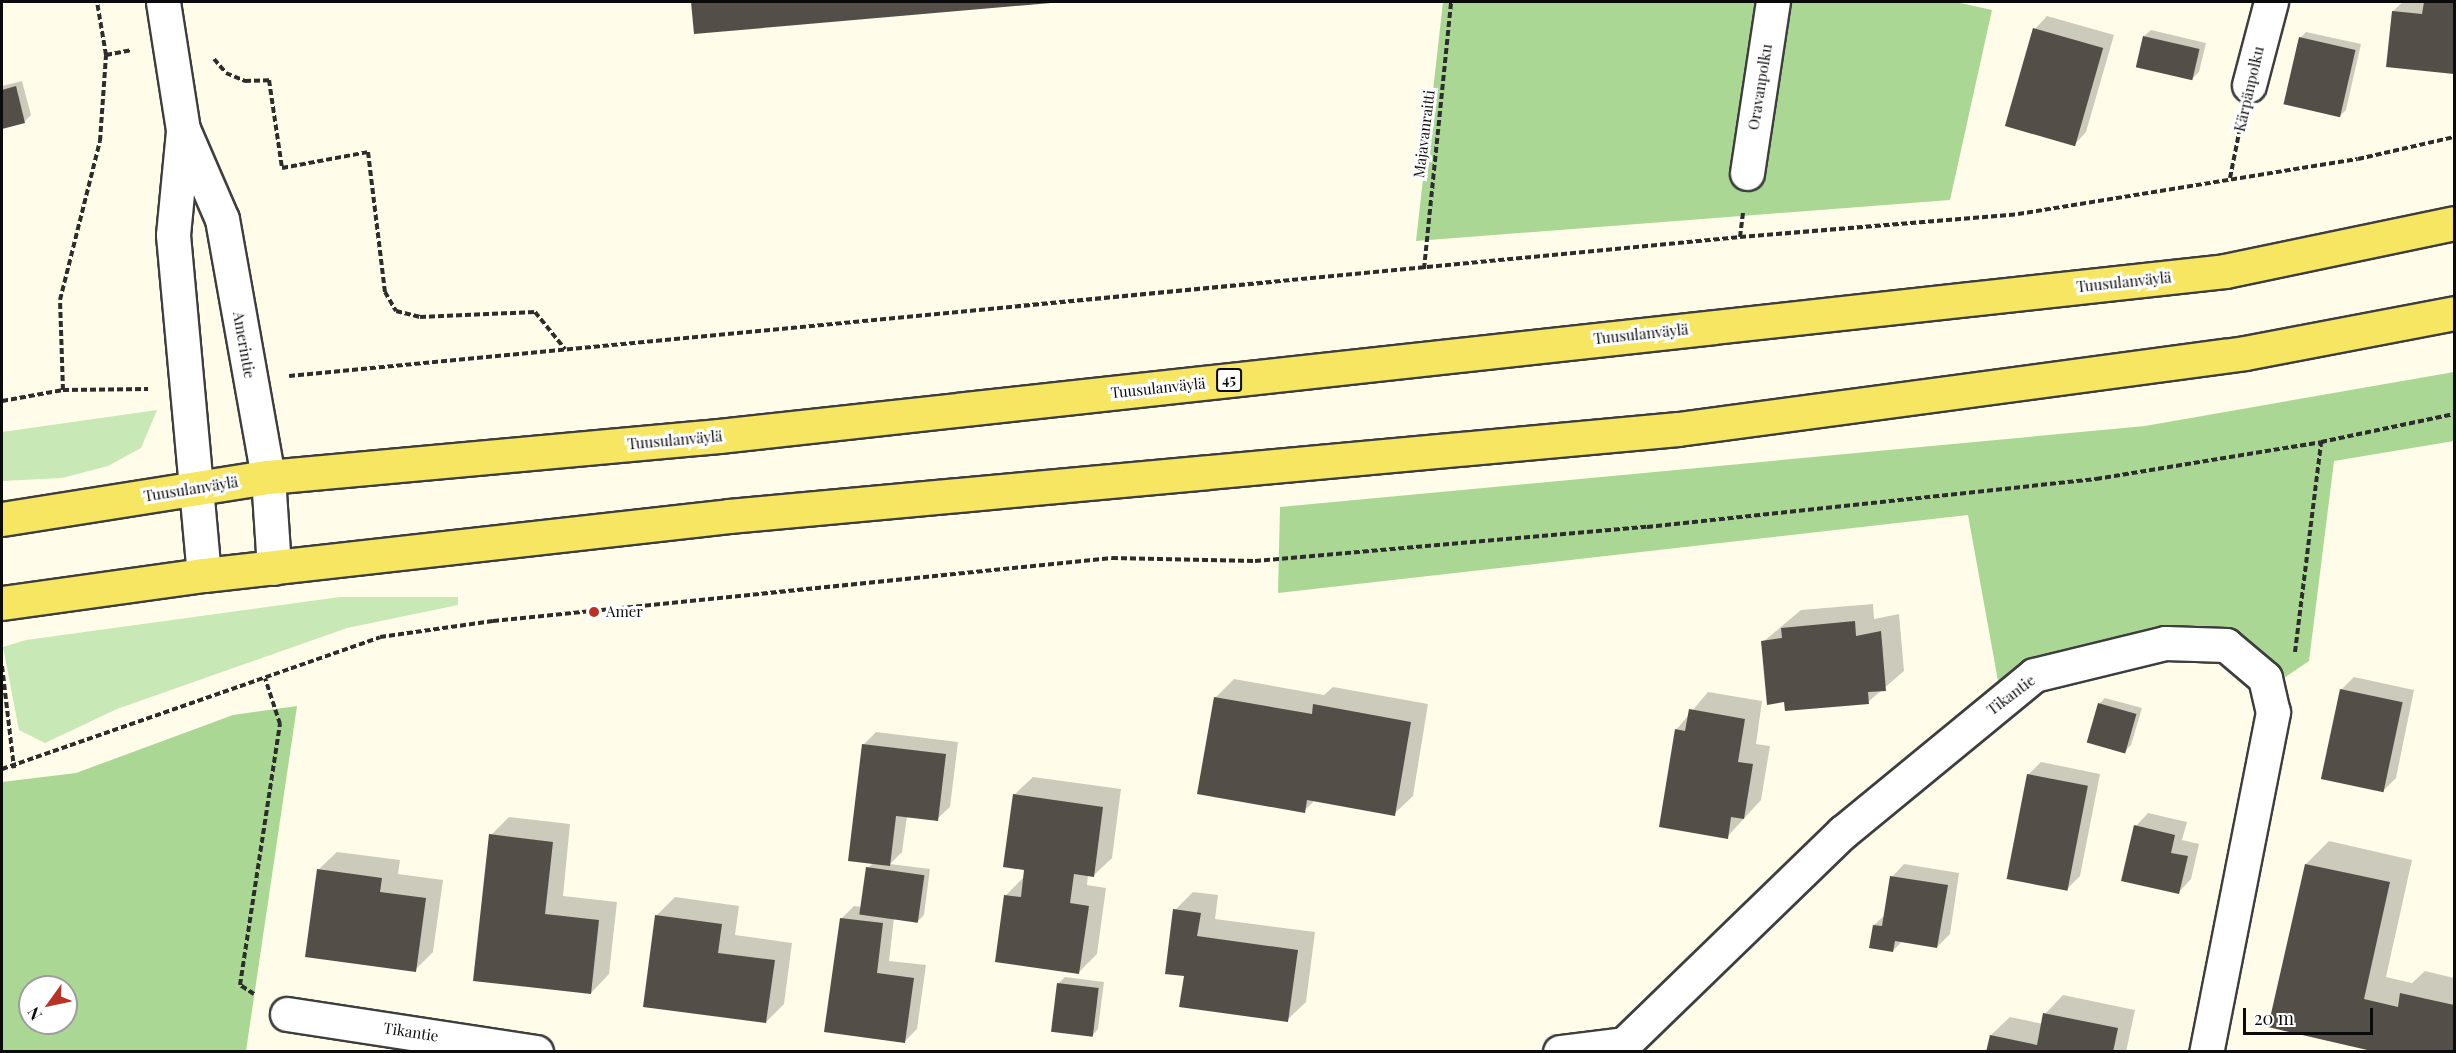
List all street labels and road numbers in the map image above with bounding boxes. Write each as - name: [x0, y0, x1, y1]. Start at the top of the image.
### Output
- street label: Oravanpolku: [1744, 43, 1776, 131]
- street label: Kärpänpolku: [2230, 45, 2268, 133]
- street label: Majavanraitti: [1410, 89, 1438, 179]
- street label: Tuusulanväylä: [2076, 268, 2172, 296]
- street label: Amerintie: [229, 310, 259, 380]
- street label: Tuusulanväylä: [1593, 320, 1689, 348]
- road number: 45: [1216, 369, 1242, 391]
- street label: Tuusulanväylä: [1110, 374, 1206, 402]
- street label: Tuusulanväylä: [627, 427, 723, 453]
- street label: Tuusulanväylä: [143, 473, 239, 505]
- street label: Tikantie: [1983, 671, 2039, 719]
- street label: Tikantie: [382, 1019, 440, 1045]

